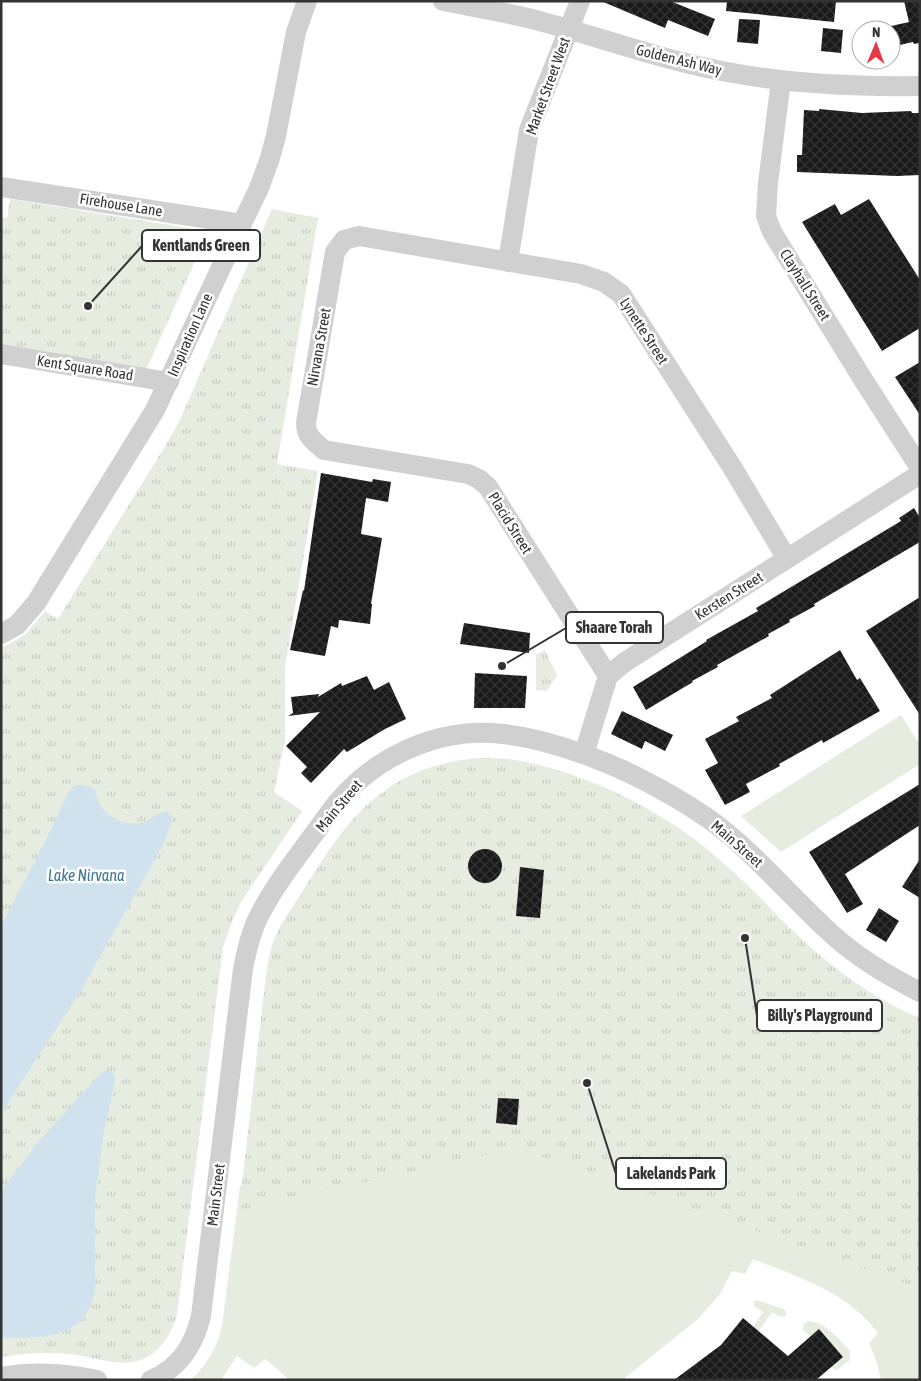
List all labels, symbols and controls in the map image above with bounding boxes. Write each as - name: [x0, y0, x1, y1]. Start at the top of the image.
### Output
- north arrow: [851, 20, 901, 70]
- text: N: [872, 24, 880, 40]
- street label: Market Street West: [522, 35, 573, 137]
- street label: Golden Ash Way: [635, 41, 724, 78]
- street label: Firehouse Lane: [79, 190, 164, 219]
- callout: Kentlands Green: [142, 230, 260, 261]
- text: Kentlands Green: [152, 236, 250, 254]
- street label: Clayhall Street: [777, 246, 834, 324]
- street label: Inspiration Lane: [164, 290, 215, 379]
- street label: Lynette Street: [617, 294, 672, 367]
- street label: Nirvana Street: [303, 307, 334, 387]
- street label: Kent Square Road: [36, 352, 134, 383]
- street label: Placid Street: [485, 489, 536, 557]
- street label: Kersten Street: [692, 568, 766, 623]
- callout: Shaare Torah: [566, 612, 663, 643]
- text: Shaare Torah: [576, 618, 653, 636]
- street label: Main Street: [312, 776, 365, 835]
- street label: Main Street: [708, 817, 767, 871]
- water label: Lake Nirvana: [48, 866, 125, 884]
- callout: Billy's Playground: [757, 1000, 882, 1031]
- text: Billy's Playground: [768, 1006, 873, 1024]
- callout: Lakelands Park: [616, 1158, 726, 1189]
- street label: Main Street: [203, 1163, 228, 1227]
- text: Lakelands Park: [626, 1164, 717, 1182]

